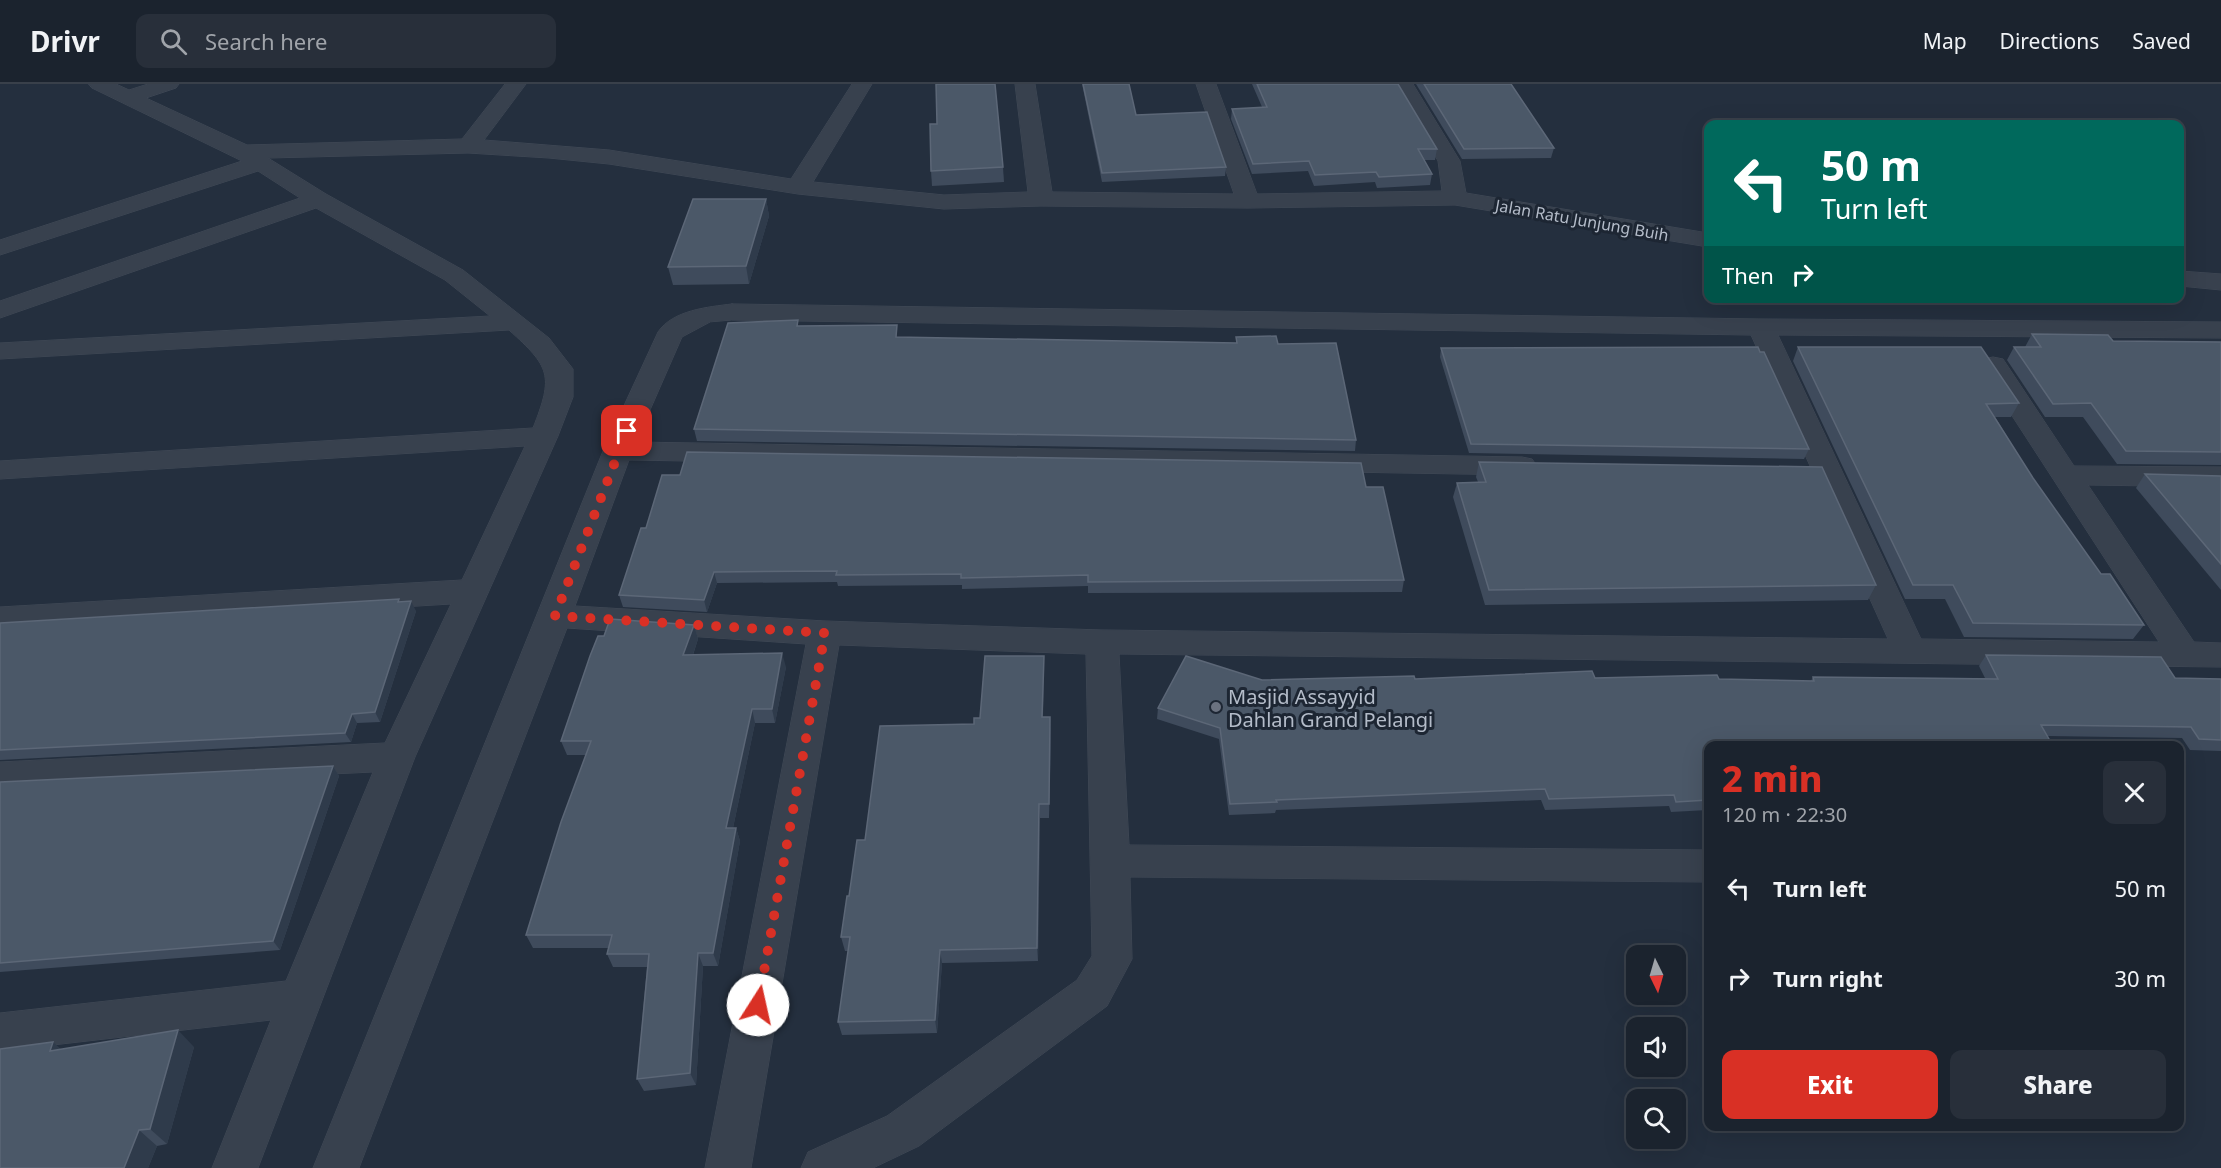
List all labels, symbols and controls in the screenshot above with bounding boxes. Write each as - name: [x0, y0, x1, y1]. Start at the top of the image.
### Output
- search box: [136, 14, 556, 68]
- text: Drivr: [30, 22, 100, 60]
- icon: search: [157, 25, 190, 58]
- text: Search here: [205, 26, 327, 56]
- text: Map: [1923, 27, 1967, 55]
- text: Directions: [2000, 27, 2099, 55]
- text: Saved: [2132, 27, 2191, 55]
- text: 50 m: [1821, 136, 1921, 193]
- icon: left: [1722, 144, 1800, 222]
- text: Turn left: [1821, 190, 1927, 227]
- street label: Jalan Ratu Junjung Buih: [1492, 194, 1670, 246]
- icon: right: [1786, 258, 1819, 291]
- text: Then: [1722, 260, 1774, 290]
- pin: [601, 405, 652, 456]
- icon: arrive: [610, 414, 643, 447]
- place label: Masjid Assayyid Dahlan Grand Pelangi: [1228, 683, 1433, 733]
- marker: Masjid Assayyid Dahlan Grand Pelangi: [1209, 700, 1223, 714]
- text: 2 min: [1722, 754, 1823, 803]
- button: close: [2103, 761, 2166, 824]
- text: 120 m · 22:30: [1722, 801, 1847, 828]
- icon: left: [1722, 872, 1755, 905]
- text: Turn left: [1773, 873, 1867, 903]
- text: 50 m: [2115, 873, 2166, 903]
- north arrow: [1626, 945, 1686, 1005]
- map controls: [1626, 945, 1686, 1149]
- icon: right: [1722, 962, 1755, 995]
- text: Turn right: [1773, 963, 1883, 993]
- text: 30 m: [2115, 963, 2166, 993]
- position arrow: [726, 973, 790, 1037]
- button: sound: [1626, 1017, 1686, 1077]
- button: Exit: [1722, 1050, 1938, 1119]
- button: Share: [1950, 1050, 2166, 1119]
- button: search: [1626, 1089, 1686, 1149]

